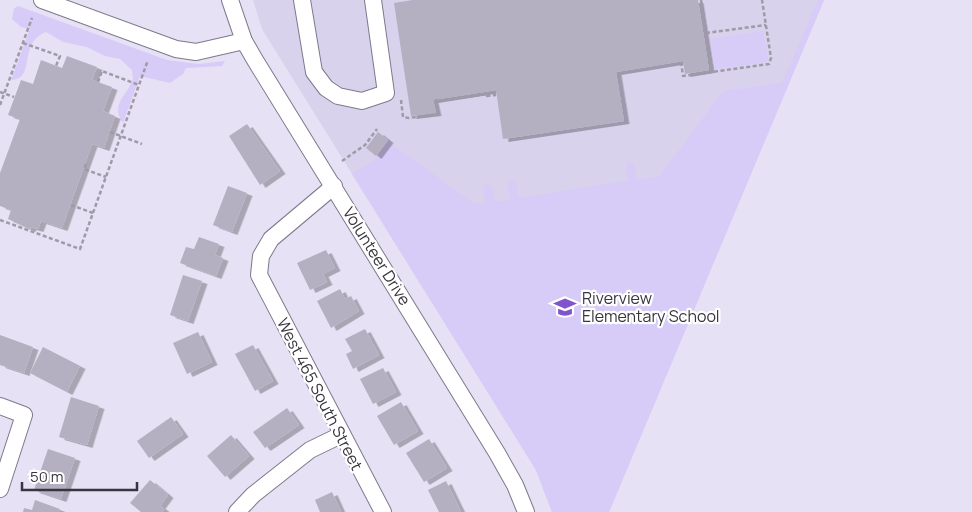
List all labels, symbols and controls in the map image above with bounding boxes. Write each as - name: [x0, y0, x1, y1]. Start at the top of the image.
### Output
- street label: Volunteer Drive: [338, 203, 416, 309]
- place label: Riverview Elementary School: [582, 287, 720, 327]
- school or university icon: Riverview Elementary School: [552, 294, 578, 320]
- street label: West 465 South Street: [272, 314, 368, 474]
- scale bar: [22, 460, 138, 492]
- text: 50 m: [30, 466, 64, 487]

